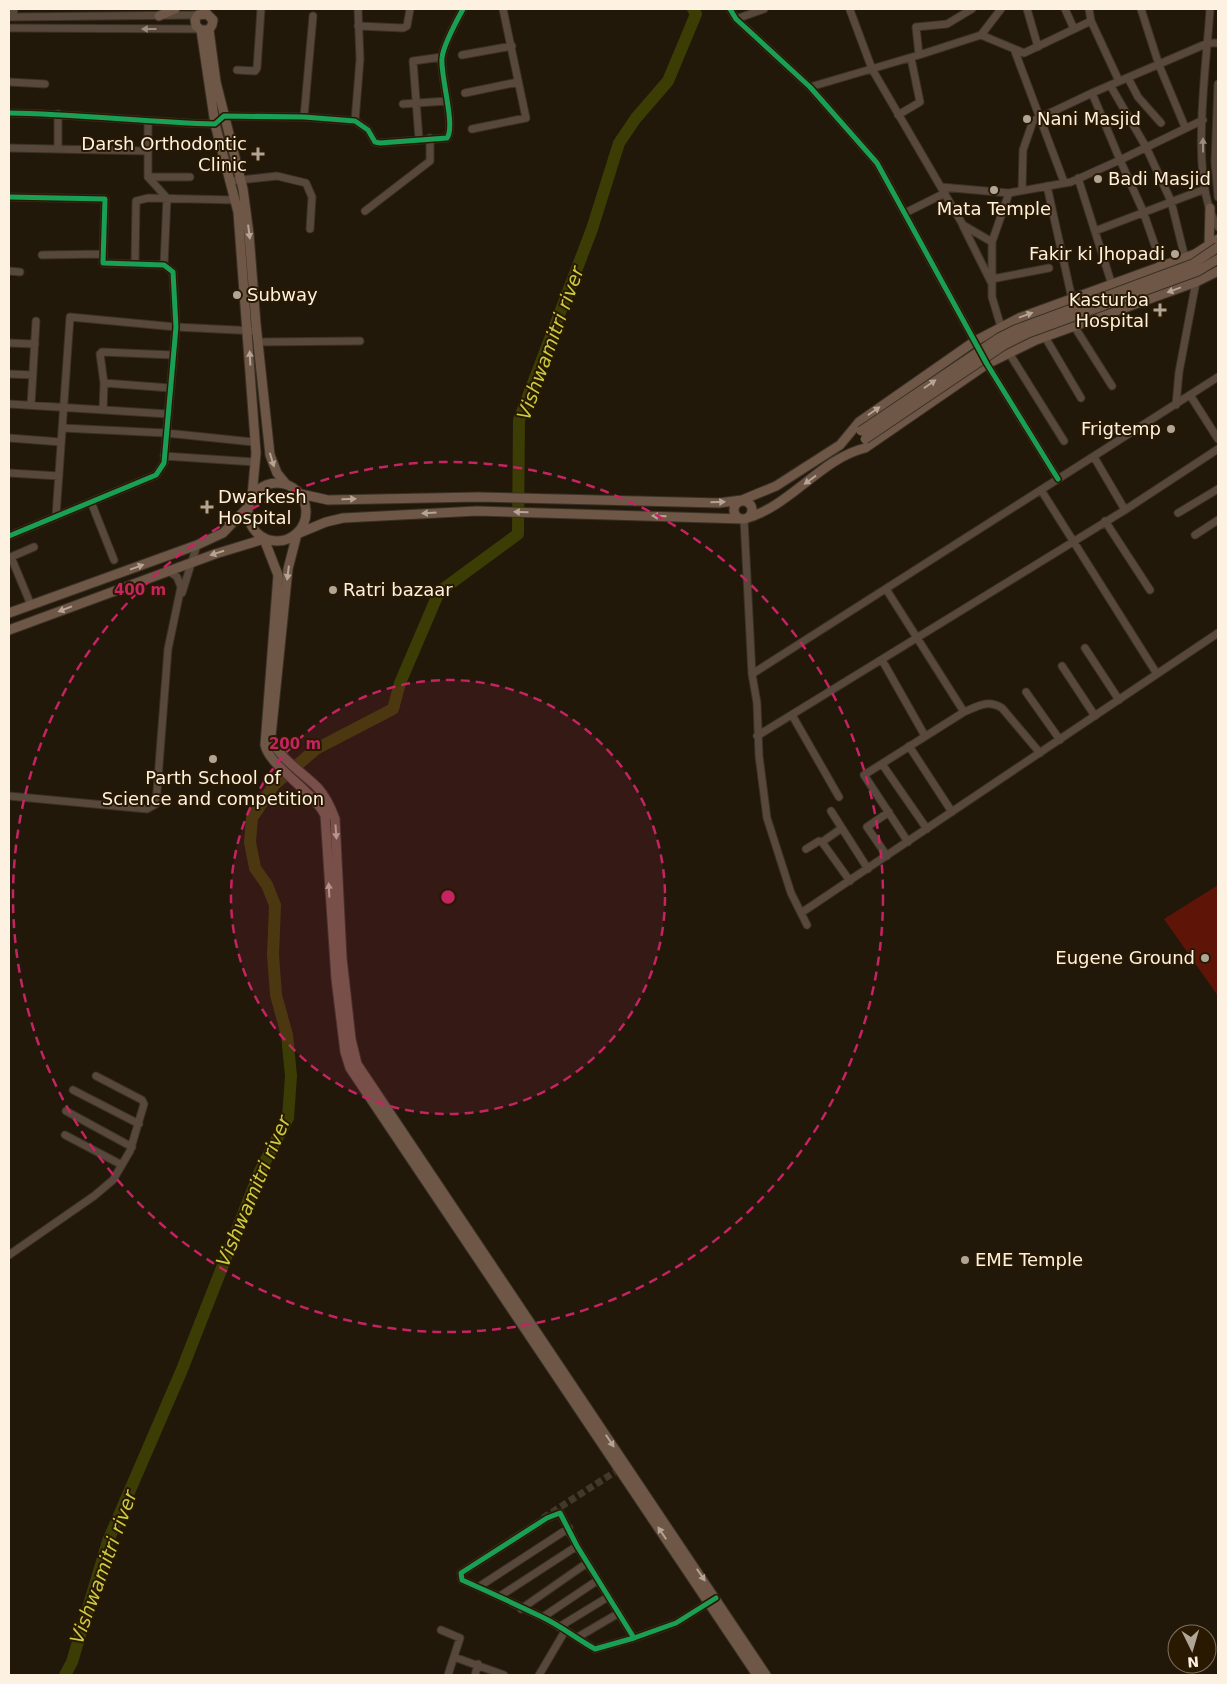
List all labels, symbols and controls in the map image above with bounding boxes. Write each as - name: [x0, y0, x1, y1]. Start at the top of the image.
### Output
- one-way arrow: [141, 25, 157, 33]
- place label: Nani Masjid: [1037, 108, 1141, 129]
- marker: Nani Masjid: [1021, 113, 1033, 125]
- place label: Darsh Orthodontic Clinic: [81, 133, 247, 175]
- one-way arrow: [1199, 137, 1207, 153]
- marker: Darsh Orthodontic Clinic: [251, 147, 265, 161]
- place label: Badi Masjid: [1108, 168, 1211, 189]
- marker: Badi Masjid: [1092, 173, 1104, 185]
- marker: Mata Temple: [988, 184, 1000, 196]
- place label: Mata Temple: [937, 198, 1051, 219]
- one-way arrow: [245, 224, 253, 240]
- place label: Fakir ki Jhopadi: [1029, 243, 1165, 264]
- marker: Fakir ki Jhopadi: [1169, 248, 1181, 260]
- water label: Vishwamitri river: [512, 262, 588, 423]
- place label: Subway: [247, 284, 318, 305]
- one-way arrow: [1166, 287, 1181, 294]
- marker: Subway: [231, 289, 243, 301]
- place label: Kasturba Hospital: [1069, 289, 1149, 331]
- marker: Kasturba Hospital: [1153, 303, 1167, 317]
- one-way arrow: [1019, 311, 1034, 318]
- one-way arrow: [245, 350, 253, 366]
- one-way arrow: [923, 379, 937, 389]
- one-way arrow: [868, 406, 881, 416]
- place label: Frigtemp: [1081, 418, 1161, 439]
- marker: Frigtemp: [1165, 423, 1177, 435]
- one-way arrow: [269, 453, 277, 468]
- one-way arrow: [803, 475, 817, 485]
- place label: Dwarkesh Hospital: [218, 486, 307, 528]
- one-way arrow: [341, 495, 357, 503]
- one-way arrow: [711, 498, 727, 506]
- marker: Dwarkesh Hospital: [200, 500, 214, 514]
- one-way arrow: [513, 508, 529, 516]
- one-way arrow: [420, 510, 436, 518]
- one-way arrow: [651, 512, 667, 520]
- one-way arrow: [210, 550, 225, 558]
- one-way arrow: [130, 562, 145, 570]
- one-way arrow: [284, 565, 292, 581]
- place label: Ratri bazaar: [343, 579, 453, 600]
- text: 400 m: [114, 581, 166, 599]
- marker: Ratri bazaar: [327, 584, 339, 596]
- one-way arrow: [57, 605, 72, 613]
- text: 200 m: [269, 735, 321, 753]
- marker: Parth School of Science and competition: [207, 753, 219, 765]
- place label: Parth School of Science and competition: [102, 767, 324, 809]
- one-way arrow: [332, 824, 340, 840]
- one-way arrow: [325, 882, 333, 898]
- centre of rings: [439, 888, 457, 906]
- place label: Eugene Ground: [1055, 947, 1195, 968]
- marker: Eugene Ground: [1199, 952, 1211, 964]
- water label: Vishwamitri river: [211, 1111, 295, 1270]
- place label: EME Temple: [975, 1249, 1083, 1270]
- marker: EME Temple: [959, 1254, 971, 1266]
- one-way arrow: [605, 1434, 615, 1447]
- water label: Vishwamitri river: [65, 1486, 141, 1647]
- one-way arrow: [657, 1527, 666, 1540]
- one-way arrow: [696, 1569, 706, 1582]
- north arrow: [1167, 1624, 1217, 1674]
- text: N: [1187, 1653, 1200, 1670]

